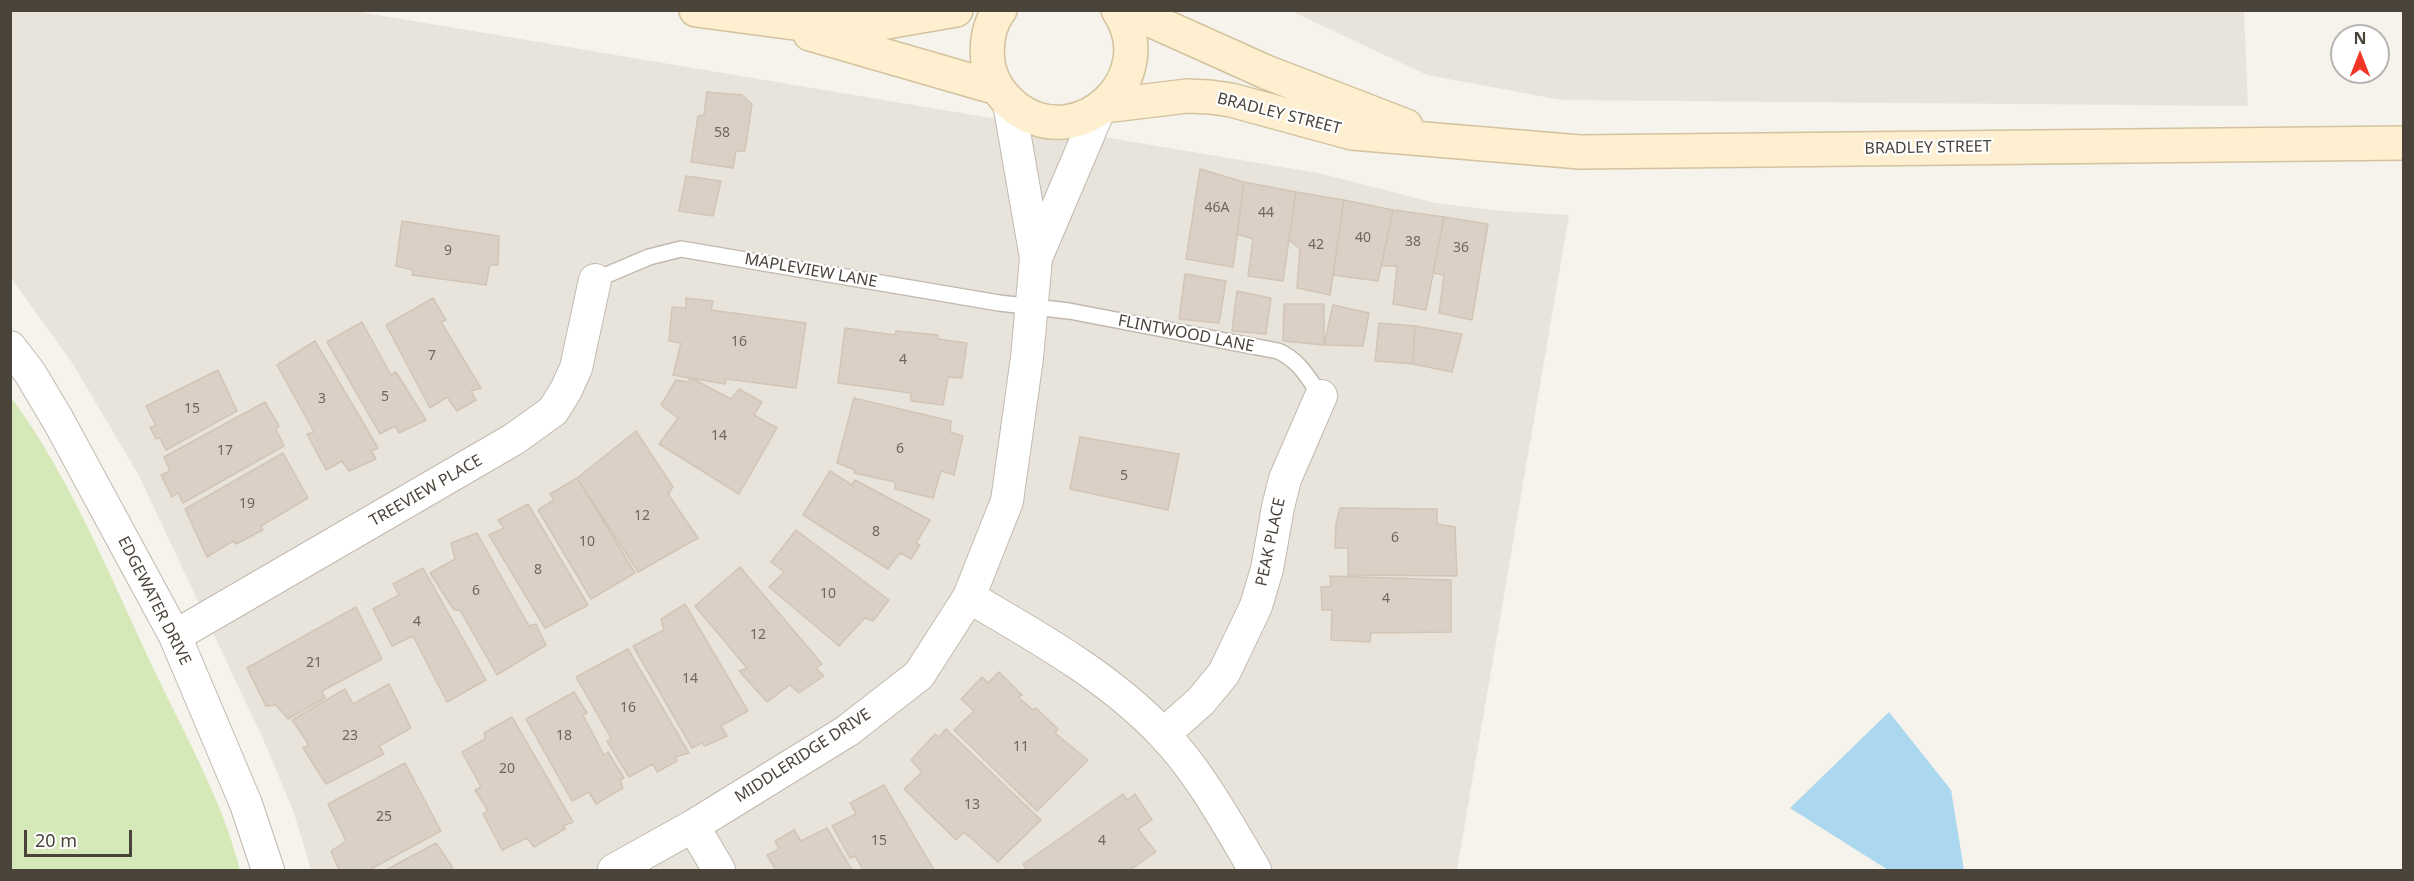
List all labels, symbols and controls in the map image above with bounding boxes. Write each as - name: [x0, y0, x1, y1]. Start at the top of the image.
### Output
- north arrow: [2330, 24, 2390, 84]
- text: N: [2353, 27, 2367, 49]
- street label: BRADLEY STREET: [1215, 89, 1343, 139]
- house number: 58: [714, 125, 730, 141]
- street label: BRADLEY STREET: [1864, 137, 1992, 159]
- house number: 46A: [1205, 200, 1229, 216]
- house number: 44: [1258, 205, 1274, 221]
- house number: 40: [1355, 230, 1371, 246]
- house number: 38: [1405, 234, 1421, 250]
- house number: 42: [1308, 237, 1324, 253]
- house number: 36: [1453, 240, 1469, 256]
- house number: 9: [444, 243, 452, 259]
- street label: MAPLEVIEW LANE: [743, 250, 879, 292]
- street label: FLINTWOOD LANE: [1116, 311, 1256, 357]
- house number: 16: [731, 334, 747, 350]
- house number: 7: [428, 348, 436, 364]
- house number: 4: [899, 352, 907, 368]
- house number: 5: [381, 389, 389, 405]
- house number: 3: [318, 391, 326, 407]
- house number: 15: [184, 401, 200, 417]
- house number: 14: [711, 428, 727, 444]
- house number: 6: [896, 441, 904, 457]
- house number: 17: [217, 443, 233, 459]
- street label: TREEVIEW PLACE: [366, 451, 486, 531]
- house number: 5: [1120, 468, 1128, 484]
- house number: 19: [239, 496, 255, 512]
- street label: PEAK PLACE: [1252, 496, 1290, 588]
- house number: 12: [634, 508, 650, 524]
- house number: 8: [872, 524, 880, 540]
- house number: 6: [1391, 530, 1399, 546]
- street label: EDGEWATER DRIVE: [113, 533, 195, 669]
- house number: 10: [579, 534, 595, 550]
- house number: 8: [534, 562, 542, 578]
- house number: 6: [472, 583, 480, 599]
- house number: 10: [820, 586, 836, 602]
- house number: 4: [1382, 591, 1390, 607]
- house number: 4: [413, 614, 421, 630]
- house number: 12: [750, 627, 766, 643]
- house number: 21: [306, 655, 322, 671]
- house number: 14: [682, 671, 698, 687]
- house number: 16: [620, 700, 636, 716]
- street label: MIDDLERIDGE DRIVE: [732, 705, 874, 807]
- house number: 23: [342, 728, 358, 744]
- house number: 18: [556, 728, 572, 744]
- house number: 11: [1013, 739, 1029, 755]
- house number: 20: [499, 761, 515, 777]
- house number: 13: [964, 797, 980, 813]
- house number: 25: [376, 809, 392, 825]
- scale bar: [27, 818, 135, 856]
- text: 20 m: [35, 828, 77, 852]
- house number: 15: [871, 833, 887, 849]
- house number: 4: [1098, 833, 1106, 849]

